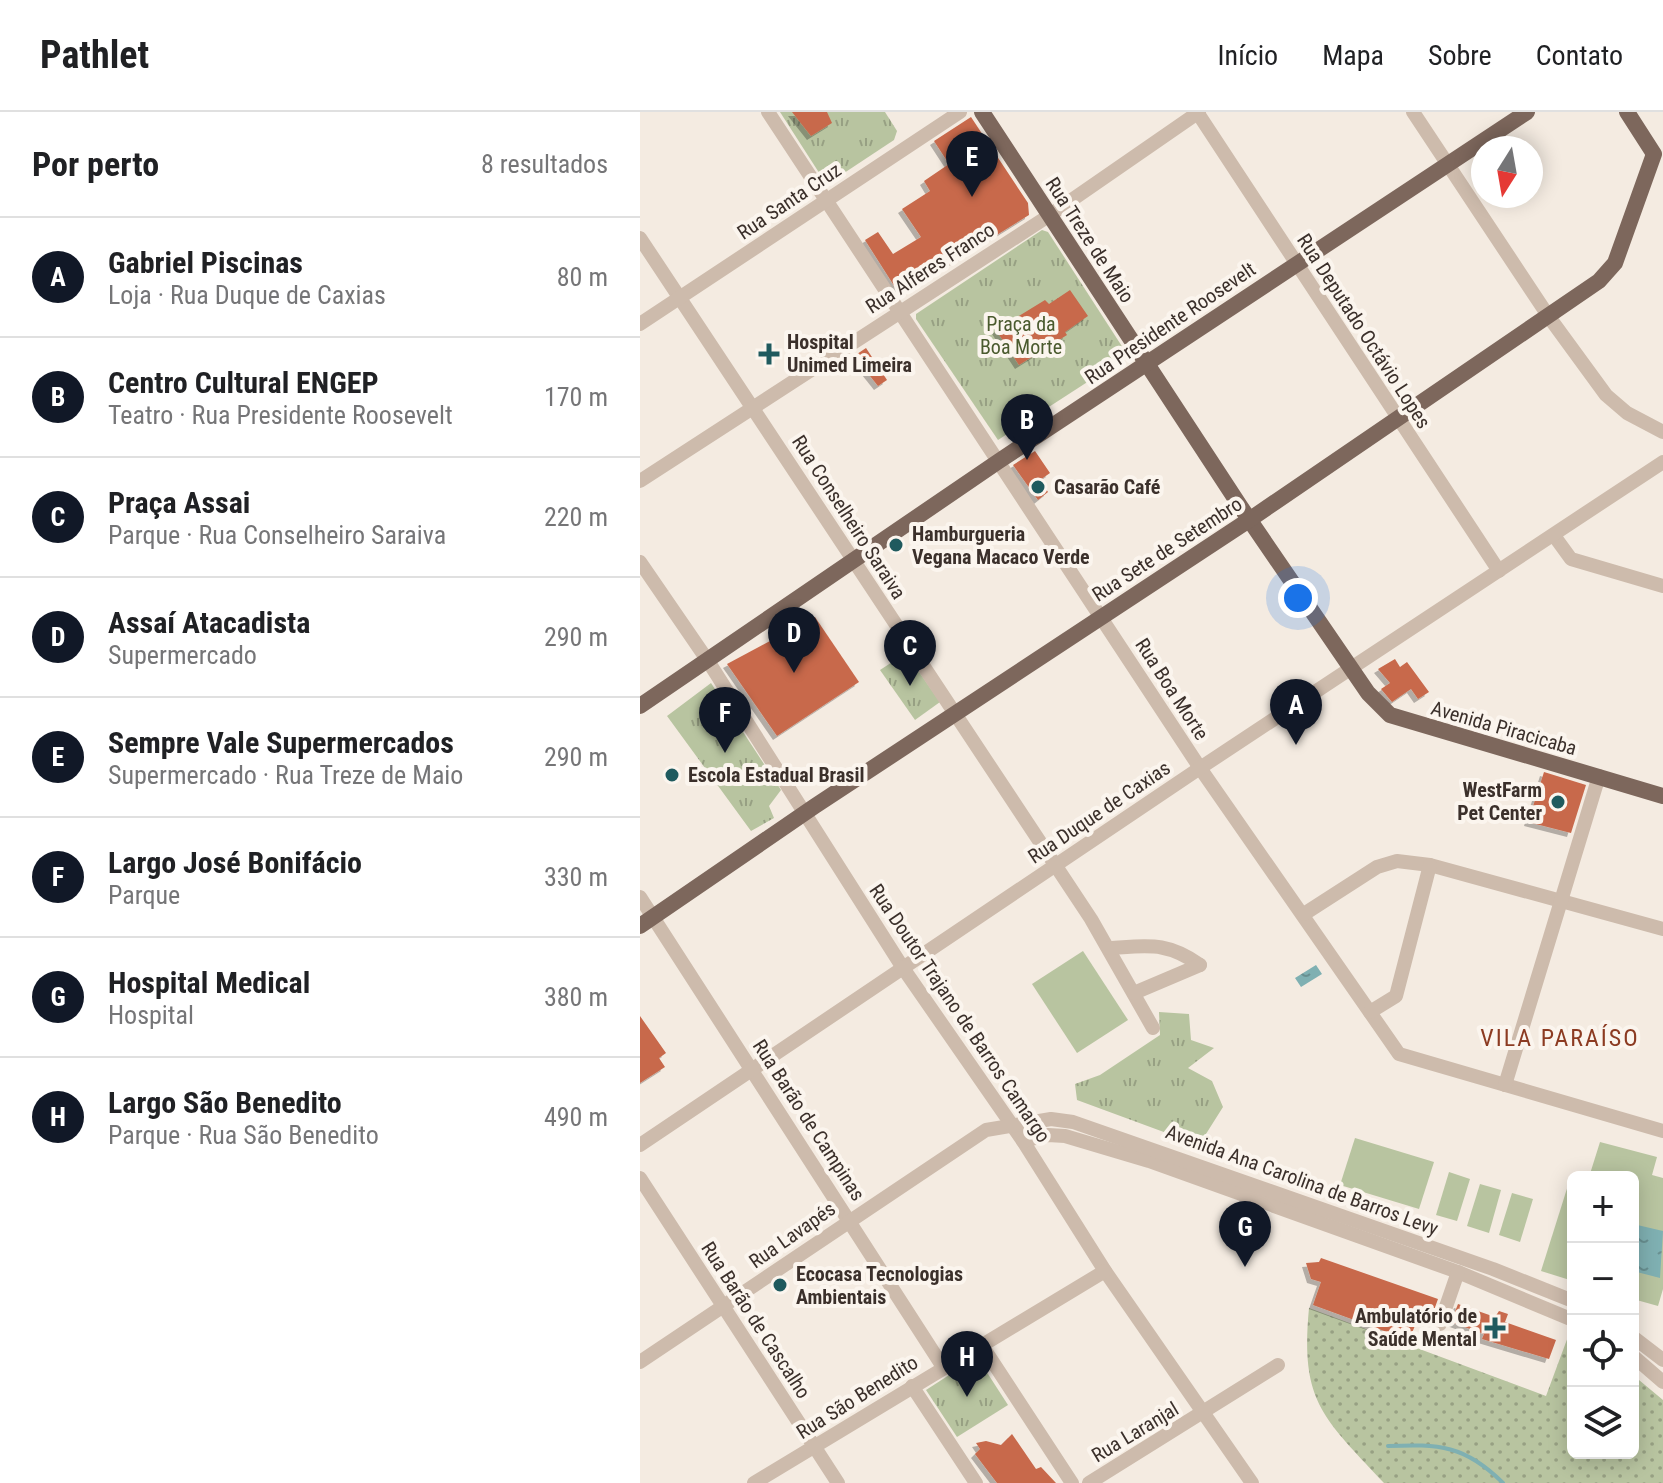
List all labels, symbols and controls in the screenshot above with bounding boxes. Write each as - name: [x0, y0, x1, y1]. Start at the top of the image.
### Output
- text: Pathlet: [40, 33, 149, 77]
- text: Início: [1218, 39, 1278, 72]
- text: Mapa: [1322, 39, 1384, 72]
- text: Sobre: [1428, 39, 1492, 72]
- text: Contato: [1536, 39, 1623, 72]
- pin: E: [946, 131, 998, 197]
- north arrow: [1471, 136, 1543, 208]
- text: Por perto: [32, 144, 159, 184]
- text: 8 resultados: [481, 149, 608, 179]
- street label: Rua Santa Cruz: [733, 157, 845, 245]
- street label: Rua Treze de Maio: [1040, 173, 1140, 307]
- street label: Rua Alferes Franco: [861, 217, 999, 319]
- street label: Rua Deputado Octávio Lopes: [1292, 229, 1436, 433]
- text: Gabriel Piscinas: [108, 245, 303, 280]
- street label: Rua Presidente Roosevelt: [1080, 257, 1260, 389]
- text: A: [50, 262, 66, 292]
- text: 80 m: [557, 262, 608, 292]
- text: Loja · Rua Duque de Caxias: [108, 280, 386, 310]
- park label: Praça da Boa Morte: [980, 312, 1062, 359]
- place label: Hospital Unimed Limeira: [787, 330, 912, 377]
- marker: Hospital Unimed Limeira: [758, 343, 780, 365]
- text: Centro Cultural ENGEP: [108, 365, 379, 400]
- text: B: [51, 382, 65, 412]
- text: 170 m: [544, 382, 608, 412]
- pin: B: [1001, 394, 1053, 460]
- text: Teatro · Rua Presidente Roosevelt: [108, 400, 453, 430]
- street label: Rua Conselheiro Saraiva: [787, 431, 911, 603]
- place label: Casarão Café: [1054, 475, 1160, 499]
- marker: Casarão Café: [1029, 478, 1047, 496]
- text: Praça Assai: [108, 485, 250, 520]
- street label: Rua Sete de Setembro: [1088, 492, 1246, 606]
- text: C: [51, 502, 65, 532]
- text: 220 m: [544, 502, 608, 532]
- text: Parque · Rua Conselheiro Saraiva: [108, 520, 446, 550]
- place label: Hamburgueria Vegana Macaco Verde: [912, 522, 1090, 569]
- marker: Hamburgueria Vegana Macaco Verde: [887, 536, 905, 554]
- your location: [1278, 578, 1318, 618]
- text: Assaí Atacadista: [108, 605, 310, 640]
- pin: D: [768, 607, 820, 673]
- pin: C: [884, 620, 936, 686]
- text: D: [51, 622, 65, 652]
- text: 290 m: [544, 622, 608, 652]
- street label: Rua Boa Morte: [1130, 634, 1214, 744]
- text: Supermercado: [108, 640, 257, 670]
- pin: A: [1270, 679, 1322, 745]
- pin: F: [699, 687, 751, 753]
- street label: Avenida Piracicaba: [1428, 696, 1580, 760]
- text: Sempre Vale Supermercados: [108, 725, 454, 760]
- text: E: [52, 742, 64, 772]
- text: 290 m: [544, 742, 608, 772]
- street label: Rua Duque de Caxias: [1023, 756, 1175, 868]
- text: Supermercado · Rua Treze de Maio: [108, 760, 463, 790]
- place label: Escola Estadual Brasil: [688, 763, 865, 787]
- marker: Escola Estadual Brasil: [663, 766, 681, 784]
- place label: WestFarm Pet Center: [1457, 778, 1542, 825]
- marker: WestFarm Pet Center: [1549, 793, 1567, 811]
- text: Largo José Bonifácio: [108, 845, 362, 880]
- text: F: [52, 862, 64, 892]
- text: 330 m: [544, 862, 608, 892]
- street label: Rua Doutor Trajano de Barros Camargo: [864, 879, 1056, 1147]
- text: Parque: [108, 880, 180, 910]
- text: Hospital Medical: [108, 965, 310, 1000]
- text: G: [50, 982, 66, 1012]
- text: 380 m: [544, 982, 608, 1012]
- text: Hospital: [108, 1000, 194, 1030]
- district label: VILA PARAÍSO: [1480, 1024, 1640, 1052]
- street label: Rua Barão de Campinas: [748, 1035, 870, 1205]
- text: Largo São Benedito: [108, 1085, 342, 1120]
- text: H: [50, 1102, 66, 1132]
- text: 490 m: [544, 1102, 608, 1132]
- street label: Avenida Ana Carolina de Barros Levy: [1162, 1119, 1442, 1241]
- text: Parque · Rua São Benedito: [108, 1120, 379, 1150]
- map controls: [1567, 1171, 1639, 1459]
- button: +: [1567, 1171, 1639, 1243]
- street label: Rua Lavapés: [744, 1197, 840, 1273]
- pin: G: [1219, 1201, 1271, 1267]
- street label: Rua Barão de Cascalho: [696, 1237, 816, 1403]
- button: −: [1567, 1243, 1639, 1315]
- place label: Ecocasa Tecnologias Ambientais: [796, 1262, 963, 1309]
- marker: Ecocasa Tecnologias Ambientais: [771, 1276, 789, 1294]
- place label: Ambulatório de Saúde Mental: [1355, 1304, 1477, 1351]
- button: locate: [1567, 1315, 1639, 1387]
- marker: Ambulatório de Saúde Mental: [1484, 1317, 1506, 1339]
- pin: H: [941, 1331, 993, 1397]
- street label: Rua São Benedito: [792, 1350, 922, 1444]
- button: layers: [1567, 1387, 1639, 1459]
- street label: Rua Laranjal: [1087, 1397, 1183, 1467]

